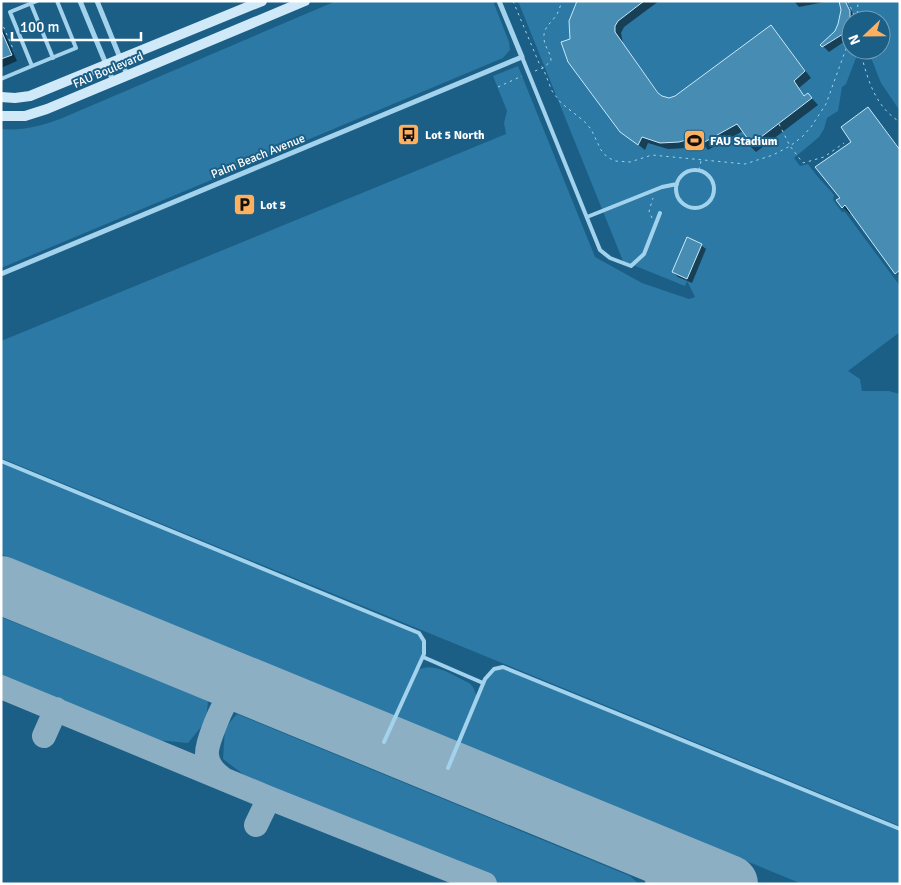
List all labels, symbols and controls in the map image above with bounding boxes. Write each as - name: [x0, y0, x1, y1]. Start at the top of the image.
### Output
- scale bar: [12, 10, 141, 42]
- north arrow: [841, 10, 891, 60]
- text: 100 m: [20, 18, 60, 36]
- text: N: [845, 32, 864, 47]
- street label: FAU Boulevard: [71, 49, 146, 92]
- bus stop icon: Lot 5 North: [397, 123, 421, 147]
- place label: Lot 5 North: [425, 128, 485, 143]
- sports icon: FAU Stadium: [682, 129, 706, 153]
- street label: Palm Beach Avenue: [209, 131, 307, 182]
- place label: FAU Stadium: [710, 134, 778, 149]
- parking icon: Lot 5: [232, 193, 256, 217]
- place label: Lot 5: [260, 198, 286, 213]

